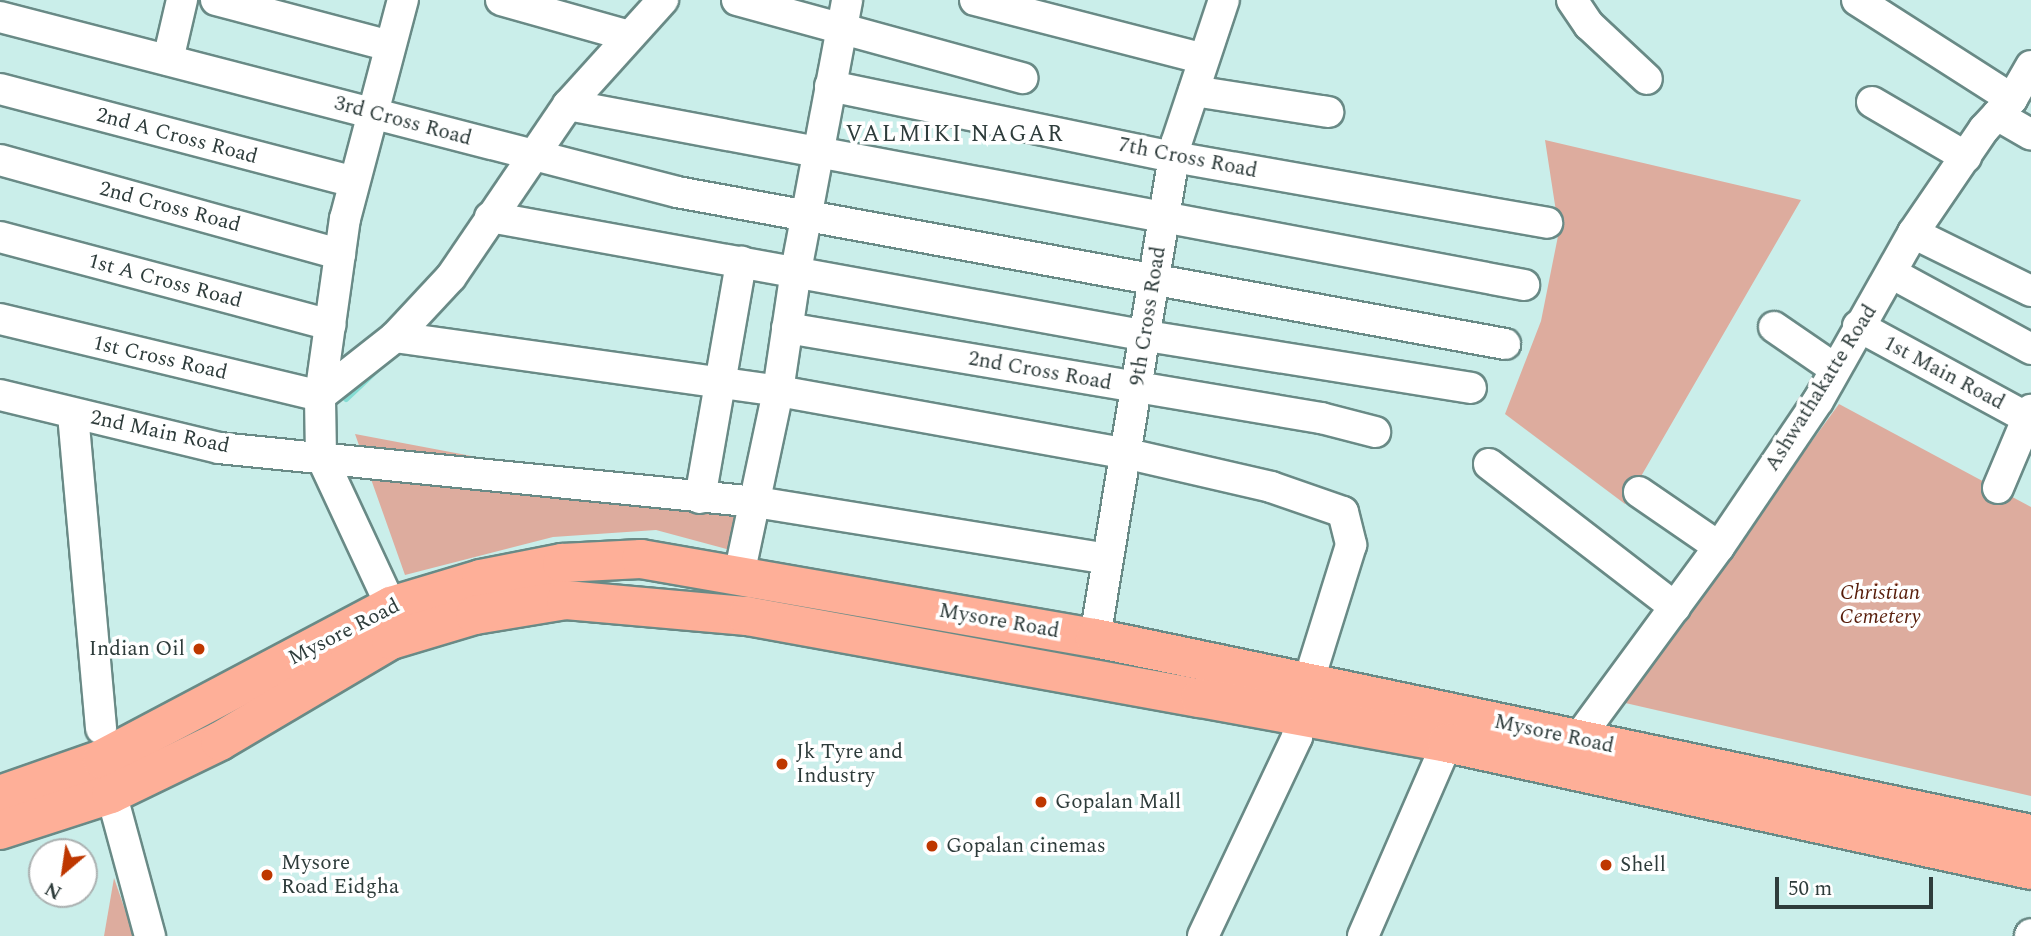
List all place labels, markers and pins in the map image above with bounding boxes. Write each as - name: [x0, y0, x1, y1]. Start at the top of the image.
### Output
- place label: Indian Oil: [89, 636, 185, 662]
- marker: Indian Oil: [191, 641, 207, 657]
- place label: Jk Tyre and Industry: [796, 739, 903, 789]
- marker: Jk Tyre and Industry: [774, 756, 790, 772]
- place label: Gopalan Mall: [1055, 789, 1181, 815]
- marker: Gopalan Mall: [1033, 794, 1049, 810]
- place label: Gopalan cinemas: [946, 833, 1106, 859]
- marker: Gopalan cinemas: [924, 838, 940, 854]
- place label: Mysore Road Eidgha: [281, 850, 399, 900]
- place label: Shell: [1620, 852, 1666, 878]
- marker: Shell: [1598, 857, 1614, 873]
- marker: Mysore Road Eidgha: [259, 867, 275, 883]

